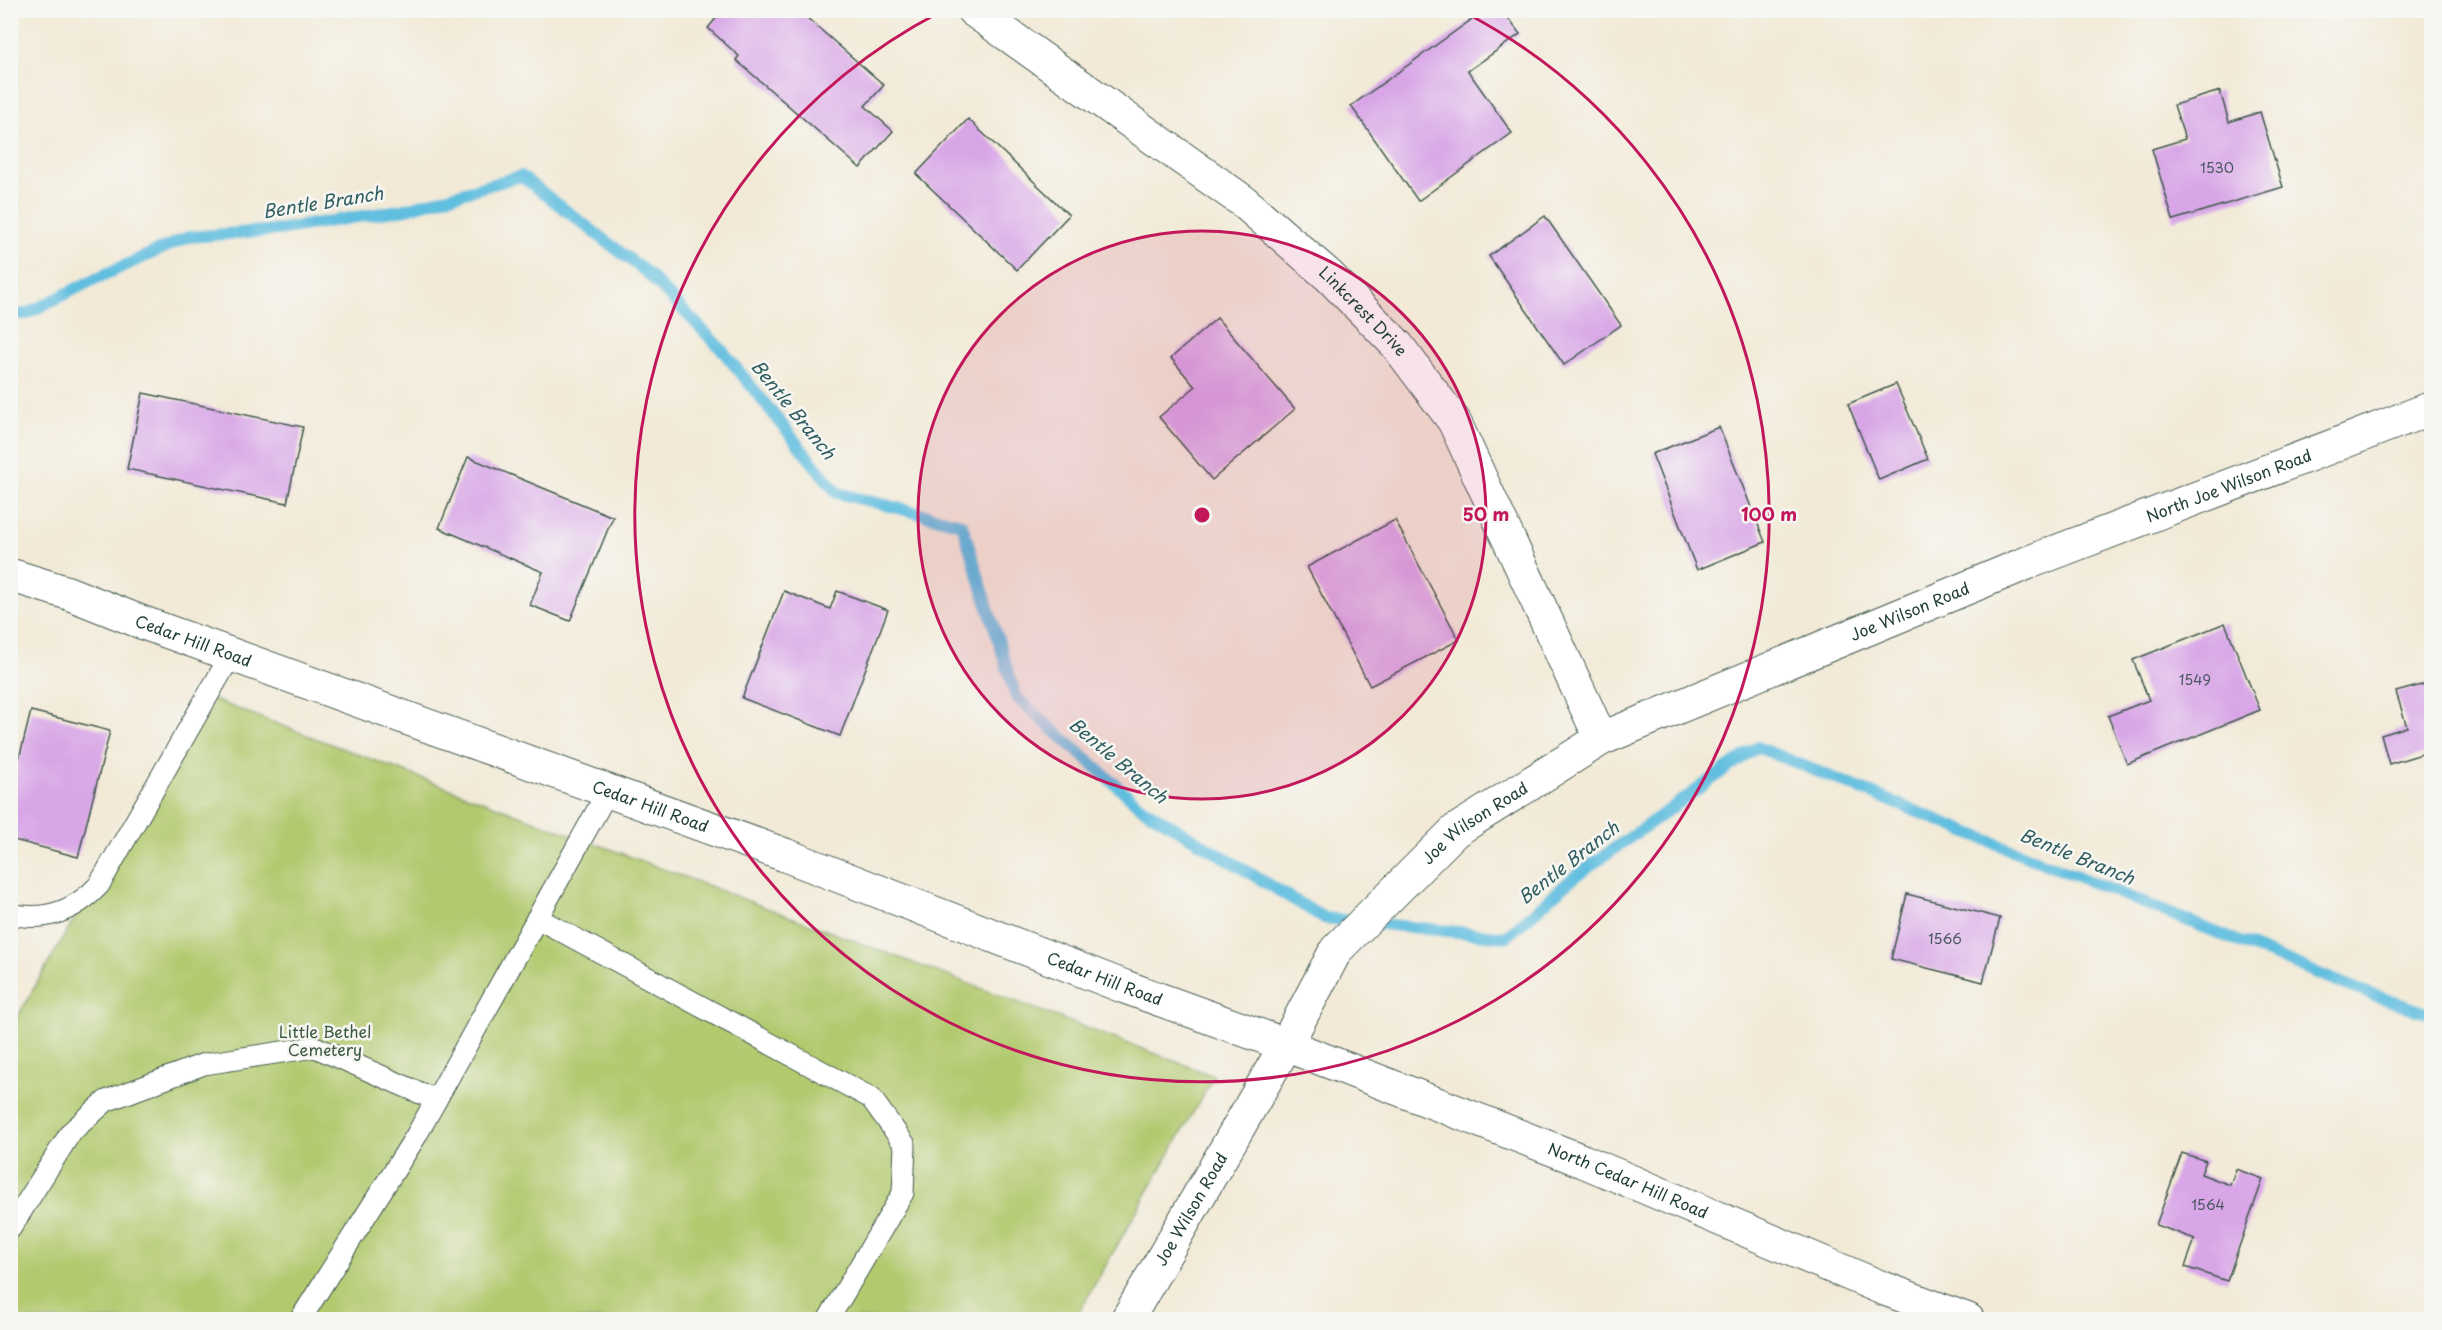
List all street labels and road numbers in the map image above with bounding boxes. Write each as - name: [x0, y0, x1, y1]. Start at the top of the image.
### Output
- street label: Linkcrest Drive: [1314, 260, 1414, 361]
- street label: North Joe Wilson Road: [2142, 442, 2315, 527]
- street label: Joe Wilson Road: [1846, 575, 1973, 646]
- street label: Cedar Hill Road: [132, 608, 255, 672]
- street label: Cedar Hill Road: [589, 773, 712, 837]
- street label: Joe Wilson Road: [1416, 775, 1532, 869]
- street label: Cedar Hill Road: [1044, 945, 1166, 1011]
- street label: North Cedar Hill Road: [1545, 1136, 1712, 1224]
- street label: Joe Wilson Road: [1148, 1148, 1232, 1270]

